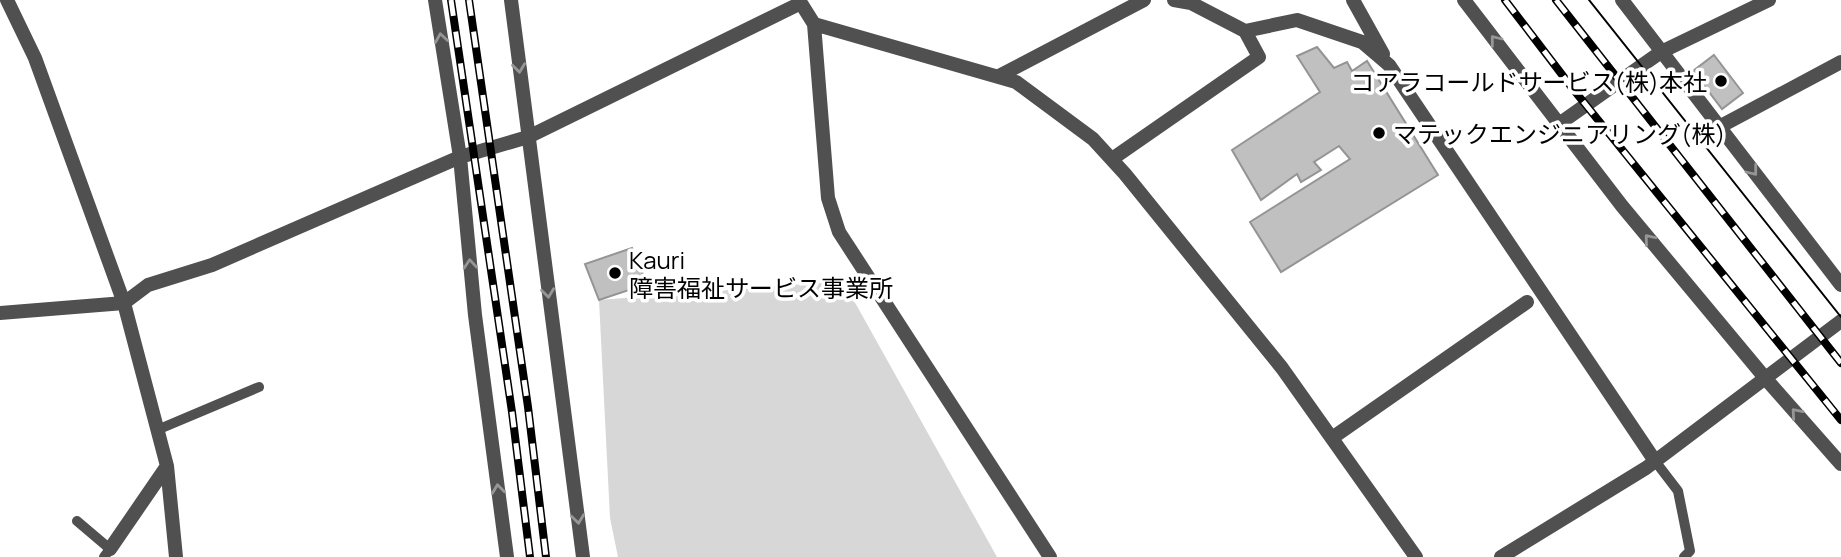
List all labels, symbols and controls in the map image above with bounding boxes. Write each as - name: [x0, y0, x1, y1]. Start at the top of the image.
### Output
- one-way arrow: [434, 32, 449, 44]
- one-way arrow: [1490, 35, 1503, 48]
- one-way arrow: [512, 62, 527, 74]
- place label: コアラコールドサービス(株)本社: [1351, 65, 1707, 98]
- marker: コアラコールドサービス(株)本社: [1713, 73, 1729, 89]
- place label: マテックエンジニアリング(株): [1393, 117, 1725, 150]
- marker: マテックエンジニアリング(株): [1371, 125, 1387, 141]
- one-way arrow: [1745, 163, 1758, 176]
- one-way arrow: [1645, 234, 1658, 247]
- place label: Kauri 障害福祉サービス事業所: [629, 243, 893, 304]
- one-way arrow: [463, 258, 478, 269]
- marker: Kauri 障害福祉サービス事業所: [607, 265, 623, 281]
- one-way arrow: [540, 288, 555, 299]
- one-way arrow: [1792, 408, 1804, 421]
- one-way arrow: [490, 483, 505, 495]
- one-way arrow: [570, 513, 585, 525]

